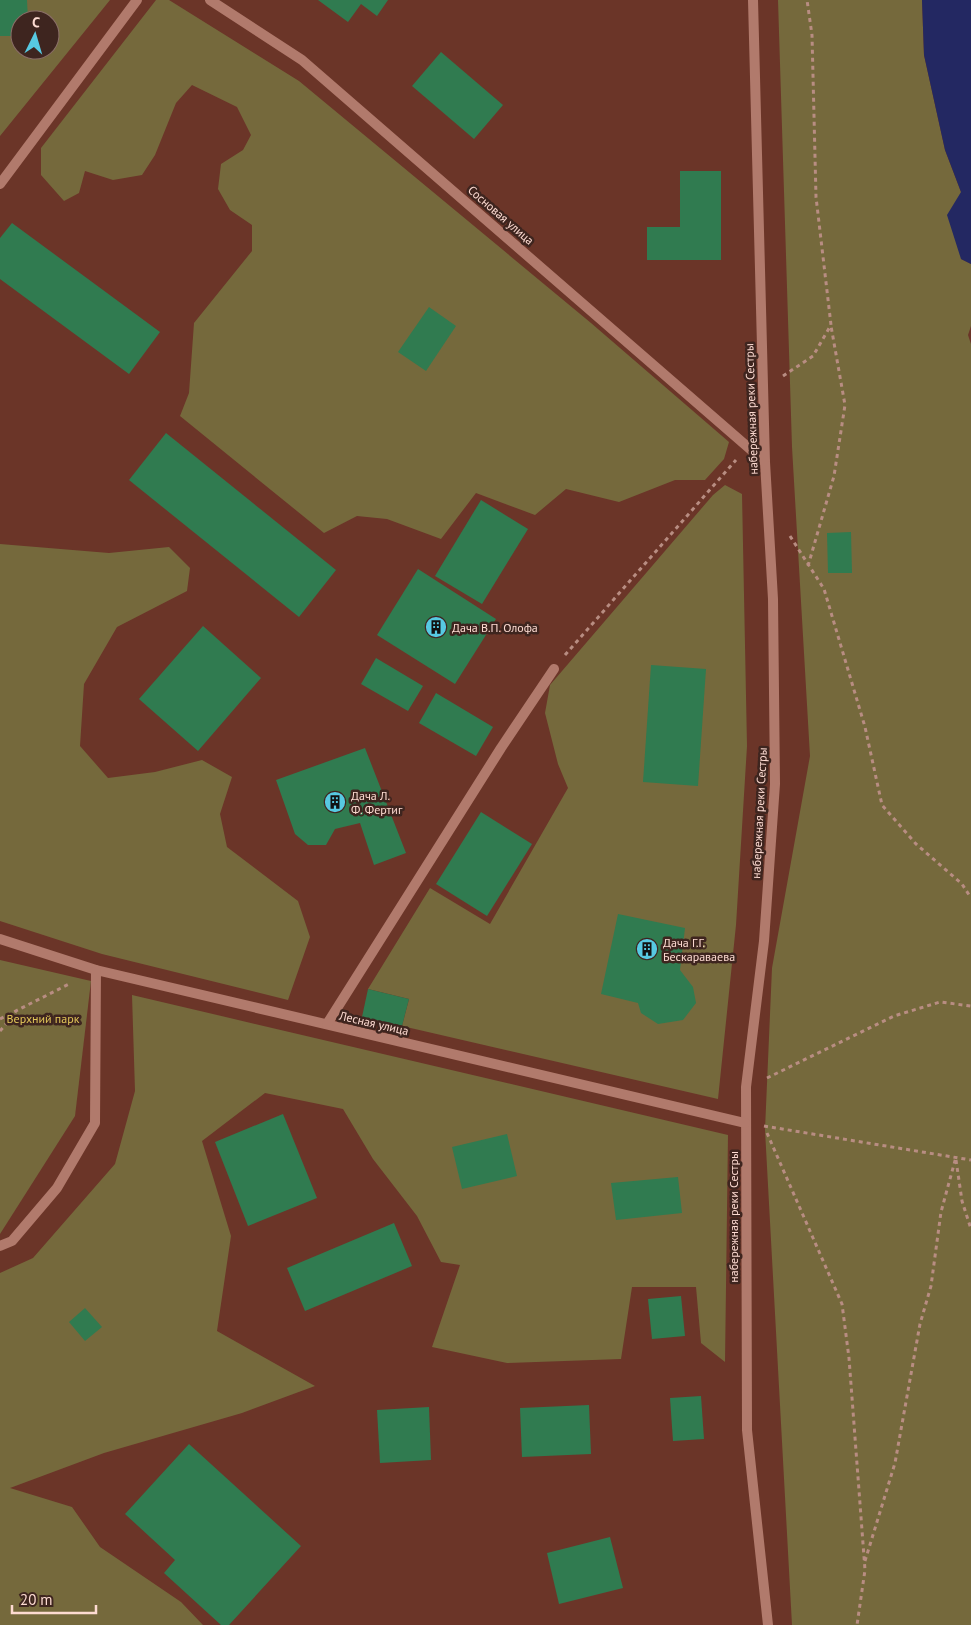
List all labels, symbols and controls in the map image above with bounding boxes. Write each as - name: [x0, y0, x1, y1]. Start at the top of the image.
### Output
- north arrow: [10, 10, 60, 60]
- text: С: [31, 13, 41, 31]
- street label: Сосновая улица: [465, 182, 537, 248]
- street label: набережная реки Сестры: [741, 343, 761, 475]
- building icon: Дача В.П. Олофа: [424, 615, 448, 639]
- place label: Дача В.П. Олофа: [452, 620, 538, 635]
- street label: набережная реки Сестры: [748, 747, 770, 879]
- place label: Дача Л. Ф. Фертиг: [351, 788, 403, 817]
- building icon: Дача Л. Ф. Фертиг: [323, 790, 347, 814]
- place label: Дача Г.Г. Бескараваева: [663, 935, 735, 964]
- building icon: Дача Г.Г. Бескараваева: [635, 937, 659, 961]
- street label: Лесная улица: [337, 1008, 410, 1038]
- park label: Верхний парк: [7, 1011, 80, 1026]
- street label: набережная реки Сестры: [726, 1151, 741, 1283]
- scale bar: [12, 1582, 96, 1614]
- text: 20 m: [20, 1590, 53, 1609]

